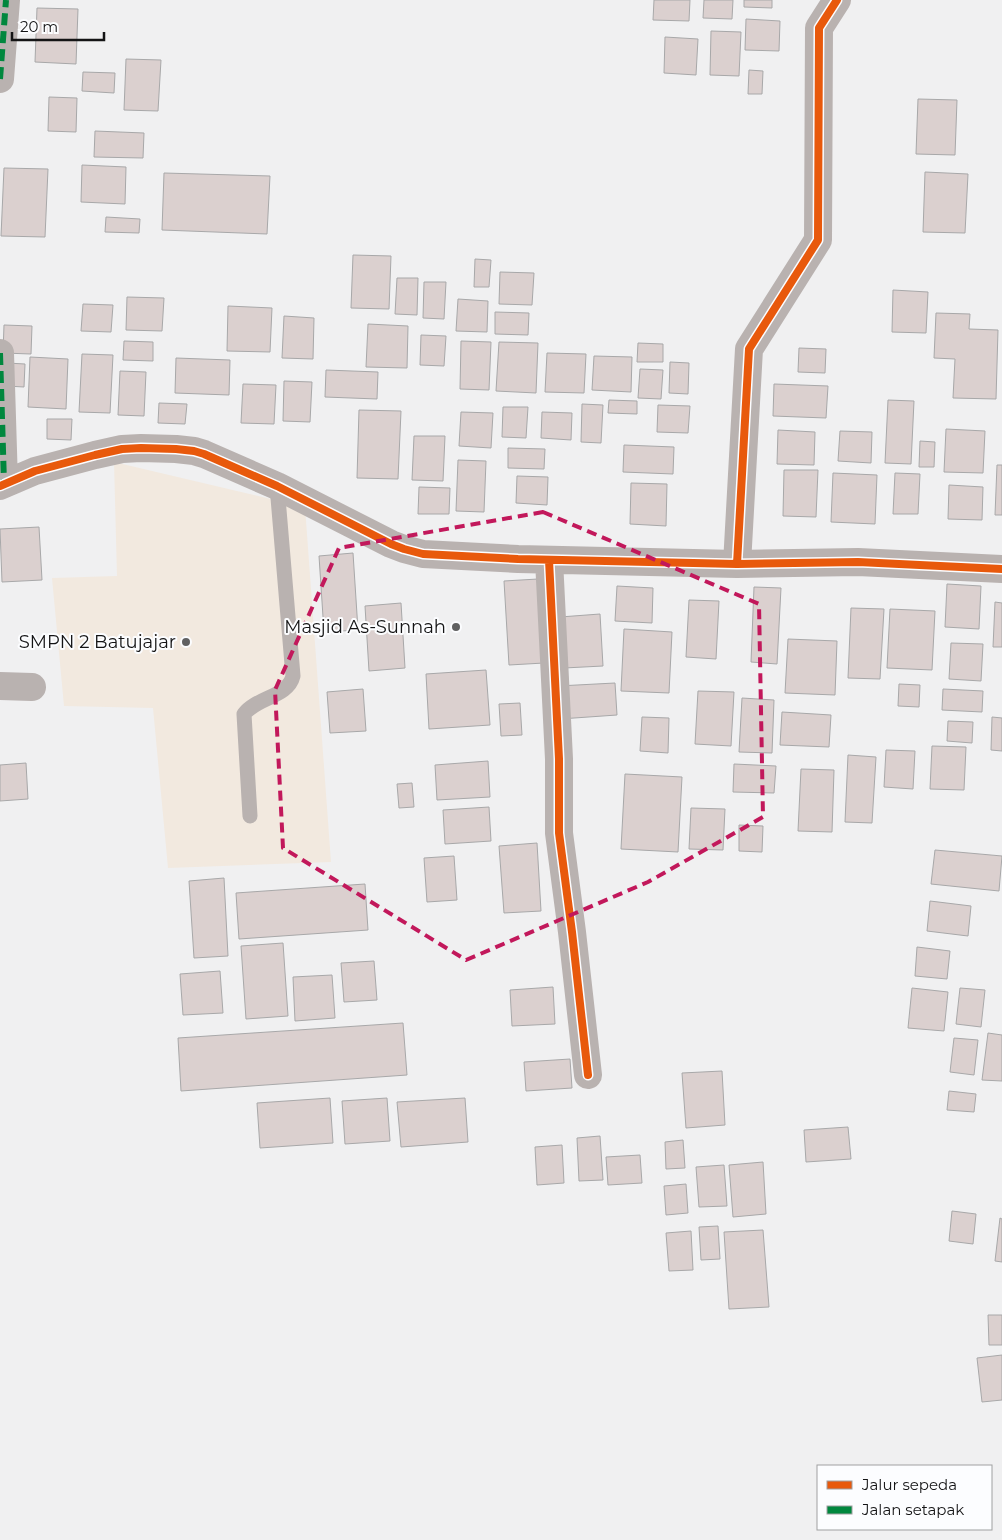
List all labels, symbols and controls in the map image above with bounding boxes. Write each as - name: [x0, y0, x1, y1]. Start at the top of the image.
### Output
- scale bar: [12, 10, 105, 42]
- text: 20 m: [20, 17, 58, 36]
- place label: Masjid As-Sunnah: [284, 616, 446, 638]
- marker: Masjid As-Sunnah: [450, 621, 462, 633]
- place label: SMPN 2 Batujajar: [19, 631, 176, 653]
- marker: SMPN 2 Batujajar: [180, 636, 192, 648]
- legend: [817, 1465, 992, 1530]
- text: Jalur sepeda: [861, 1475, 957, 1494]
- text: Jalan setapak: [861, 1500, 964, 1519]

